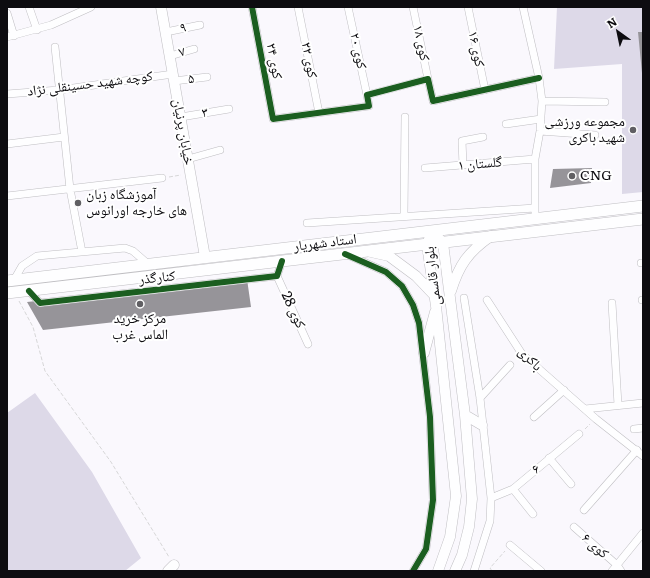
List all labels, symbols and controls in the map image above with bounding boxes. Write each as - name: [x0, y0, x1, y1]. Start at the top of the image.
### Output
- north arrow: [598, 12, 638, 52]
- text: N: [603, 13, 620, 31]
- street label: ۹: [178, 19, 188, 37]
- street label: کوی ۱۸: [409, 23, 433, 63]
- street label: کوی ۱۶: [464, 29, 488, 69]
- street label: کوی ۲۰: [346, 31, 370, 71]
- street label: کوی ۲۲: [297, 41, 321, 79]
- street label: کوی ۲۴: [262, 42, 286, 80]
- street label: ۷: [177, 43, 187, 61]
- street label: کوچه شهید حسینقلی نژاد: [26, 68, 154, 100]
- street label: ۵: [187, 70, 195, 88]
- street label: خیابان پرنیان: [169, 98, 197, 166]
- street label: ۳: [201, 104, 209, 122]
- place label: مجموعه ورزشی شهید باکری: [545, 114, 625, 146]
- marker: مجموعه ورزشی شهید باکری: [628, 125, 638, 135]
- street label: ۱ گلستان: [457, 154, 503, 174]
- place label: CNG: [580, 168, 612, 184]
- marker: CNG: [567, 171, 577, 181]
- place label: آموزشگاه زبان های خارجه اورانوس: [86, 187, 187, 220]
- marker: آموزشگاه زبان های خارجه اورانوس: [73, 198, 83, 208]
- street label: استاد شهریار: [292, 231, 358, 255]
- street label: بلوار قاسمی: [421, 245, 445, 307]
- street label: کنارگذر: [138, 268, 176, 288]
- street label: کوی 28: [277, 289, 309, 331]
- marker: مرکز خرید الماس غرب: [135, 299, 145, 309]
- place label: مرکز خرید الماس غرب: [112, 311, 168, 344]
- street label: باکری: [514, 343, 546, 375]
- street label: ۶: [528, 461, 544, 477]
- street label: کوی ۶: [578, 530, 612, 562]

